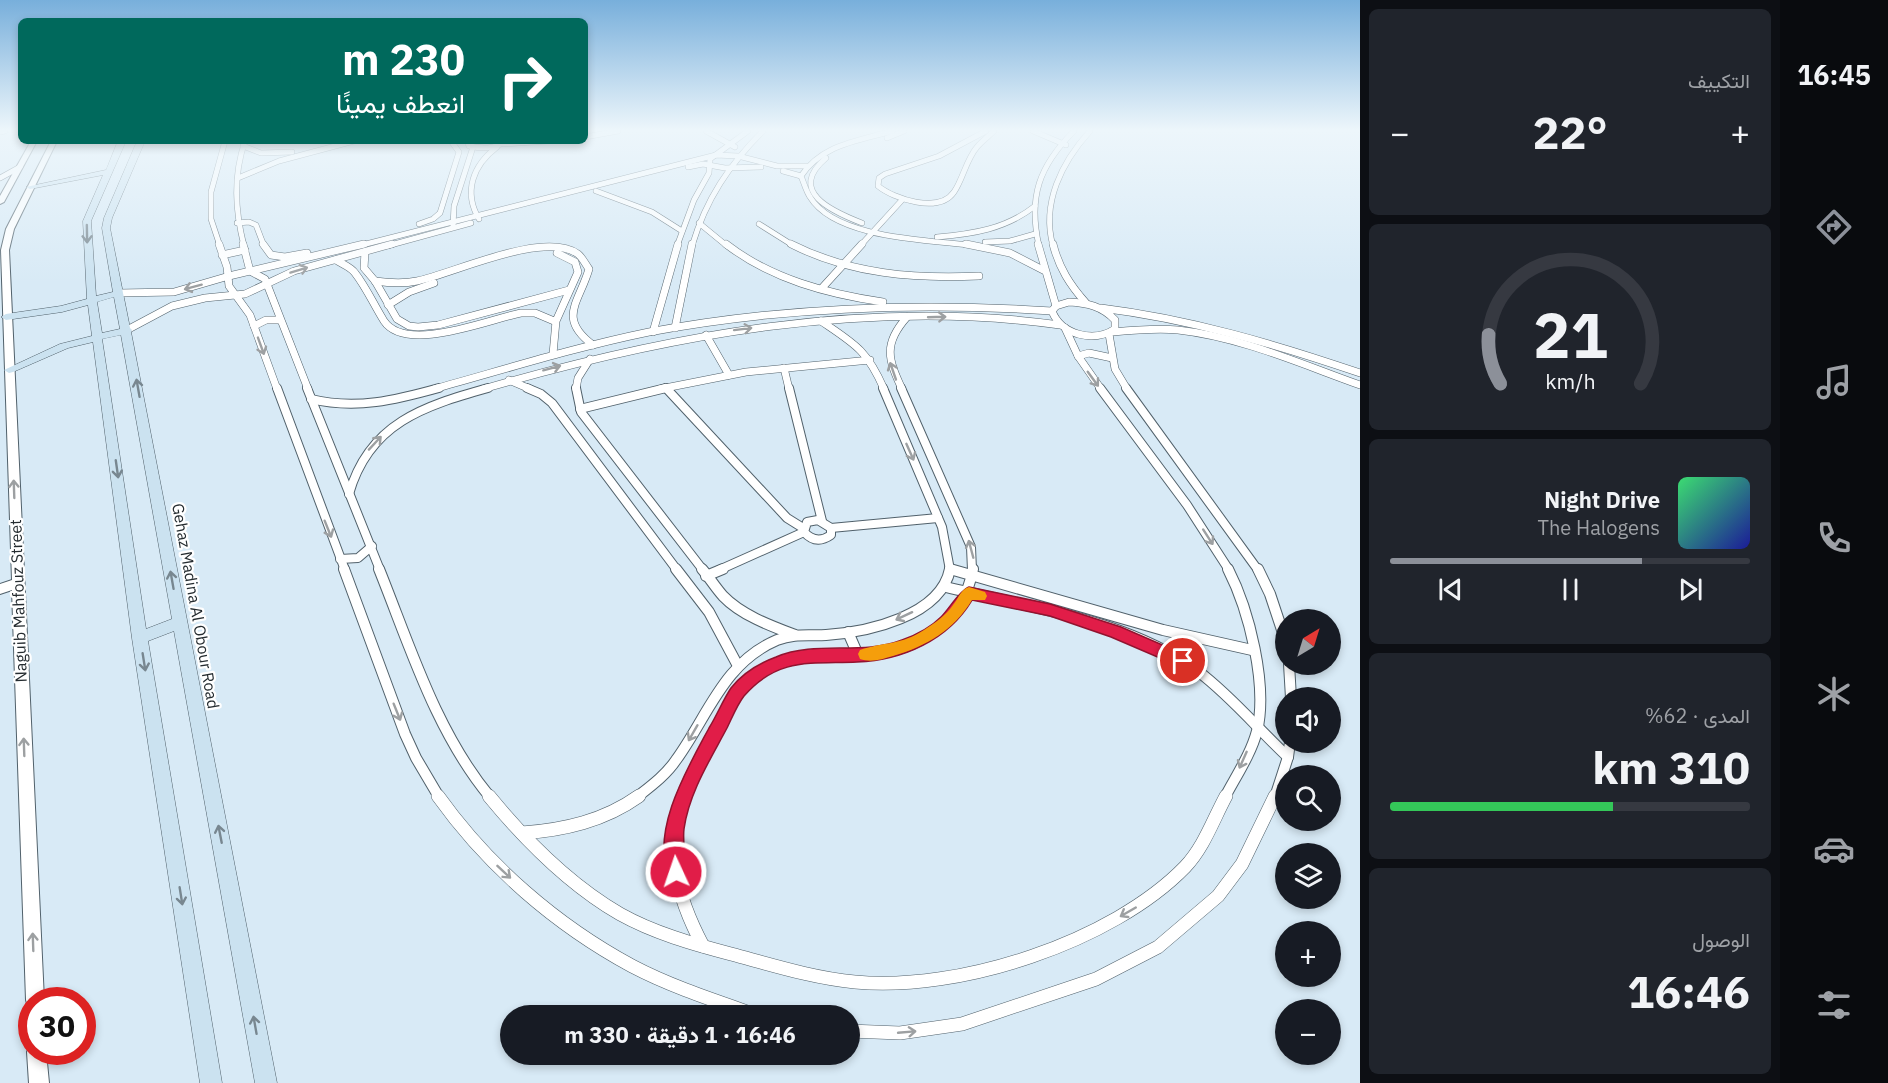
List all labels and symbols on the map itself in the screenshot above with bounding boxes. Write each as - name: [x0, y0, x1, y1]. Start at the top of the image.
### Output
- one-way arrow: [81, 224, 93, 244]
- one-way arrow: [289, 264, 308, 275]
- one-way arrow: [184, 282, 203, 294]
- one-way arrow: [927, 311, 947, 322]
- one-way arrow: [733, 323, 752, 334]
- one-way arrow: [256, 336, 267, 355]
- one-way arrow: [542, 362, 561, 373]
- one-way arrow: [887, 362, 898, 381]
- one-way arrow: [1087, 371, 1100, 387]
- one-way arrow: [132, 379, 143, 399]
- one-way arrow: [368, 436, 382, 451]
- one-way arrow: [905, 442, 917, 460]
- one-way arrow: [111, 459, 122, 478]
- one-way arrow: [8, 480, 20, 500]
- street label: Gehaz Madina Al Obour Road: [168, 502, 224, 710]
- street label: Naguib Mahfouz Street: [5, 519, 31, 683]
- one-way arrow: [323, 519, 334, 538]
- one-way arrow: [1202, 528, 1215, 545]
- one-way arrow: [965, 540, 976, 559]
- one-way arrow: [166, 571, 177, 591]
- north arrow: [1275, 609, 1341, 675]
- one-way arrow: [895, 610, 913, 622]
- pin: [1157, 635, 1208, 686]
- one-way arrow: [139, 652, 150, 671]
- one-way arrow: [392, 702, 403, 720]
- one-way arrow: [687, 724, 699, 741]
- one-way arrow: [19, 738, 30, 758]
- one-way arrow: [1236, 751, 1248, 769]
- one-way arrow: [214, 824, 225, 844]
- position arrow: [644, 840, 708, 904]
- one-way arrow: [496, 865, 511, 879]
- one-way arrow: [175, 886, 186, 906]
- one-way arrow: [1120, 906, 1137, 918]
- one-way arrow: [27, 933, 38, 953]
- speed limit sign: 30: [18, 987, 96, 1065]
- one-way arrow: [250, 1016, 261, 1036]
- one-way arrow: [897, 1026, 917, 1037]

